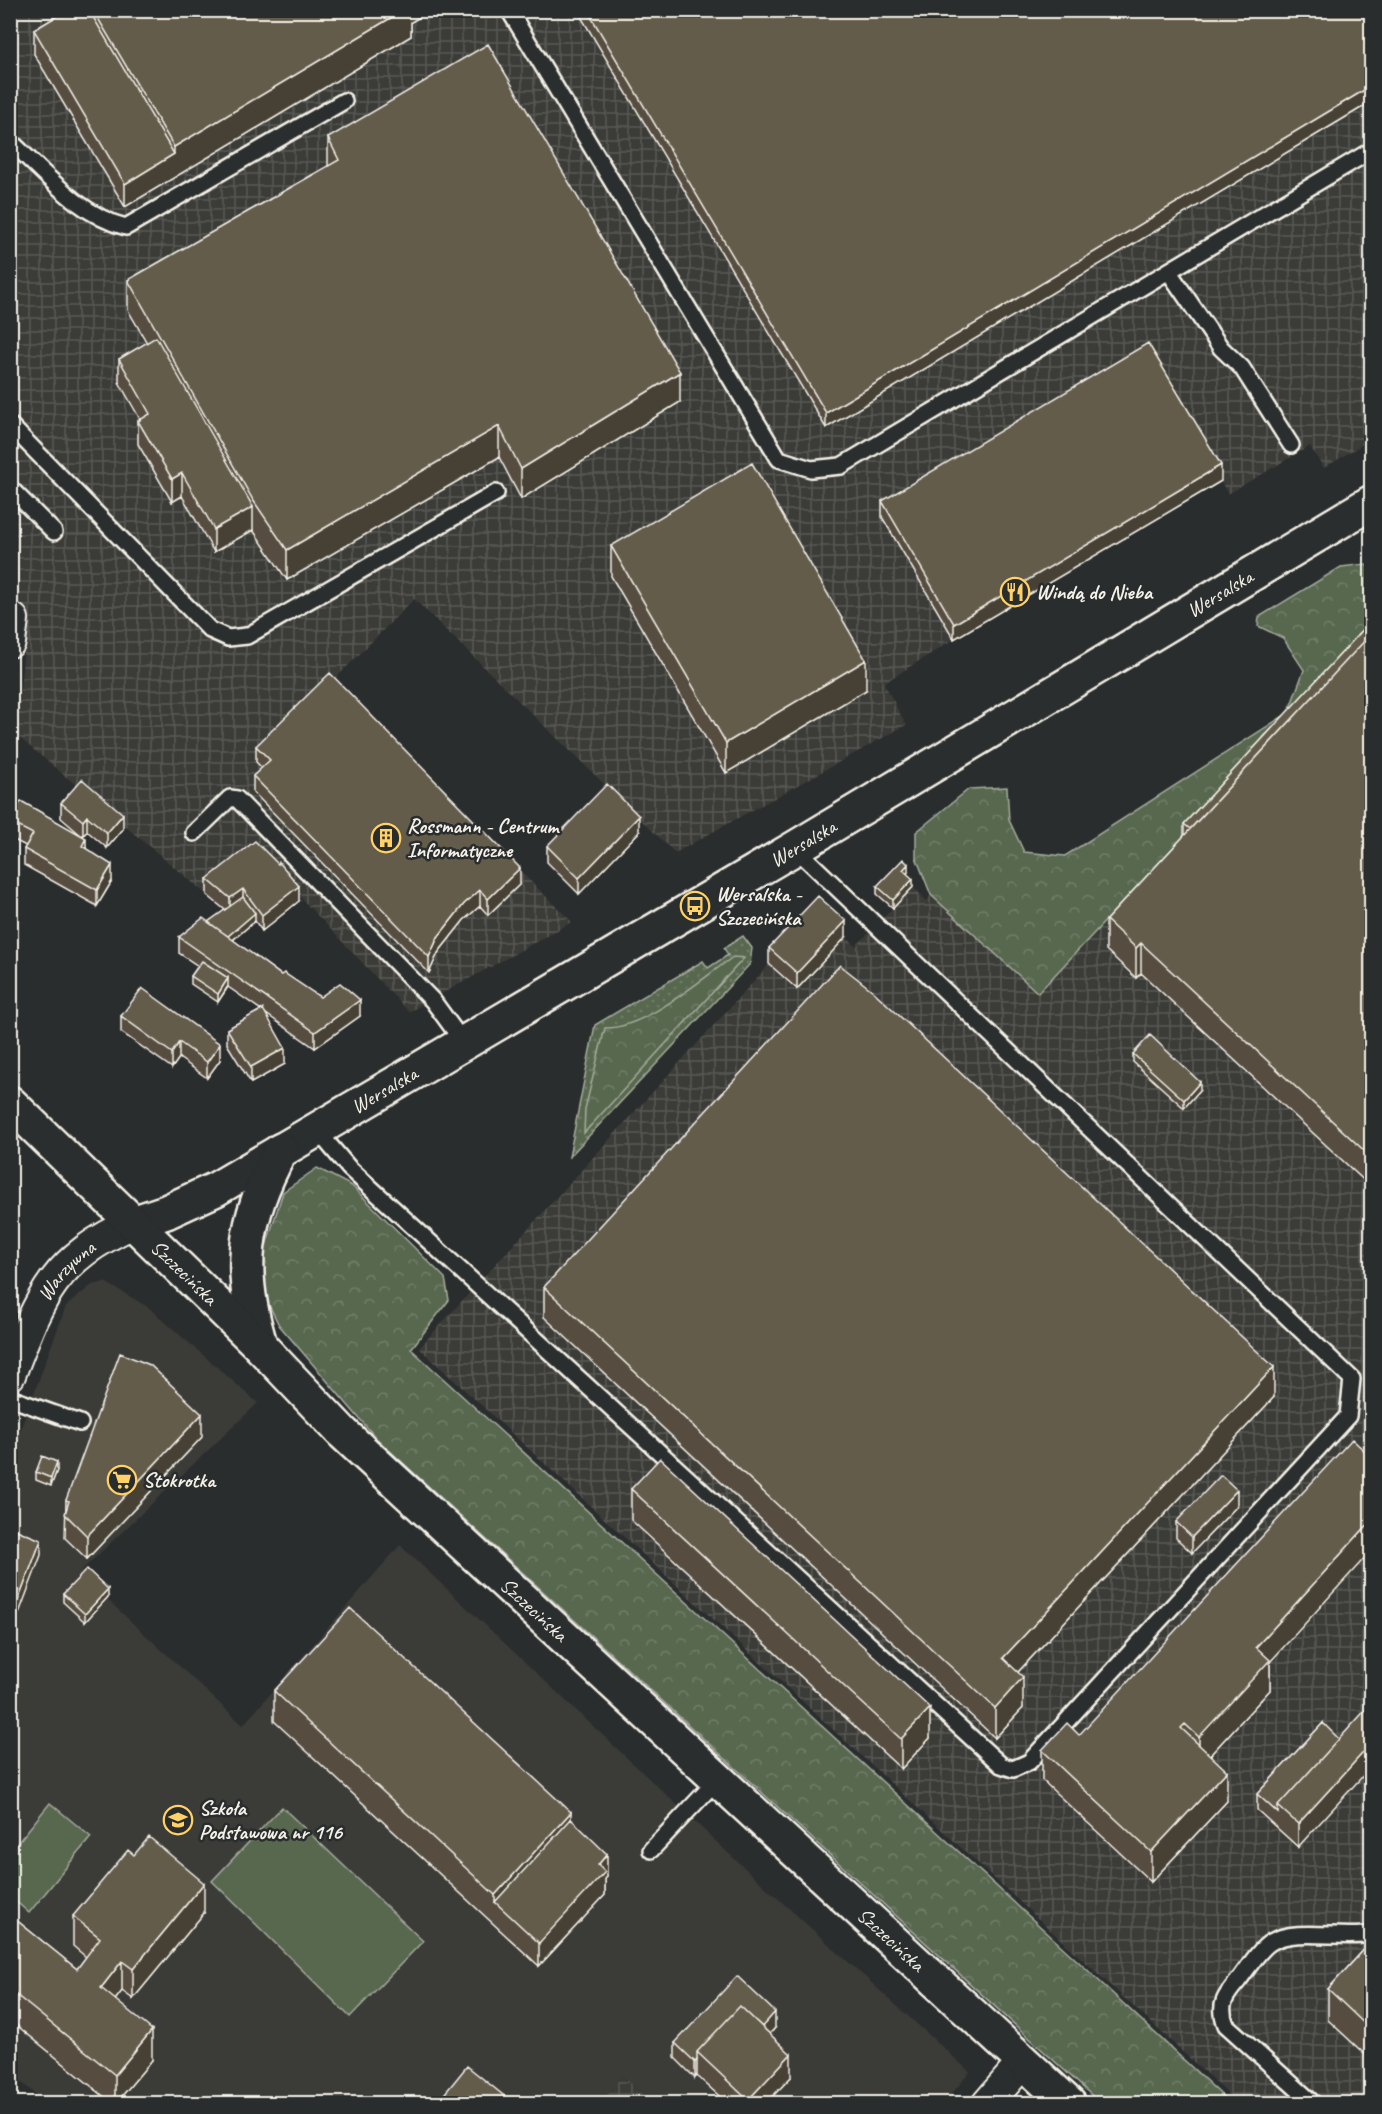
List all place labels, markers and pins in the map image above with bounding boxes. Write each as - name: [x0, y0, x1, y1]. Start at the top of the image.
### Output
- restaurant icon: Windą do Nieba: [999, 576, 1031, 608]
- place label: Windą do Nieba: [1036, 579, 1154, 605]
- place label: Rossmann - Centrum Informatyczne: [407, 813, 560, 863]
- building icon: Rossmann - Centrum Informatyczne: [370, 822, 402, 854]
- place label: Wersalska - Szczecińska: [716, 881, 803, 931]
- bus stop icon: Wersalska - Szczecińska: [679, 890, 711, 922]
- supermarket icon: Stokrotka: [106, 1464, 138, 1496]
- place label: Stokrotka: [143, 1467, 217, 1493]
- place label: Szkoła Podstawowa nr 116: [199, 1795, 344, 1845]
- school or university icon: Szkoła Podstawowa nr 116: [162, 1804, 194, 1836]

